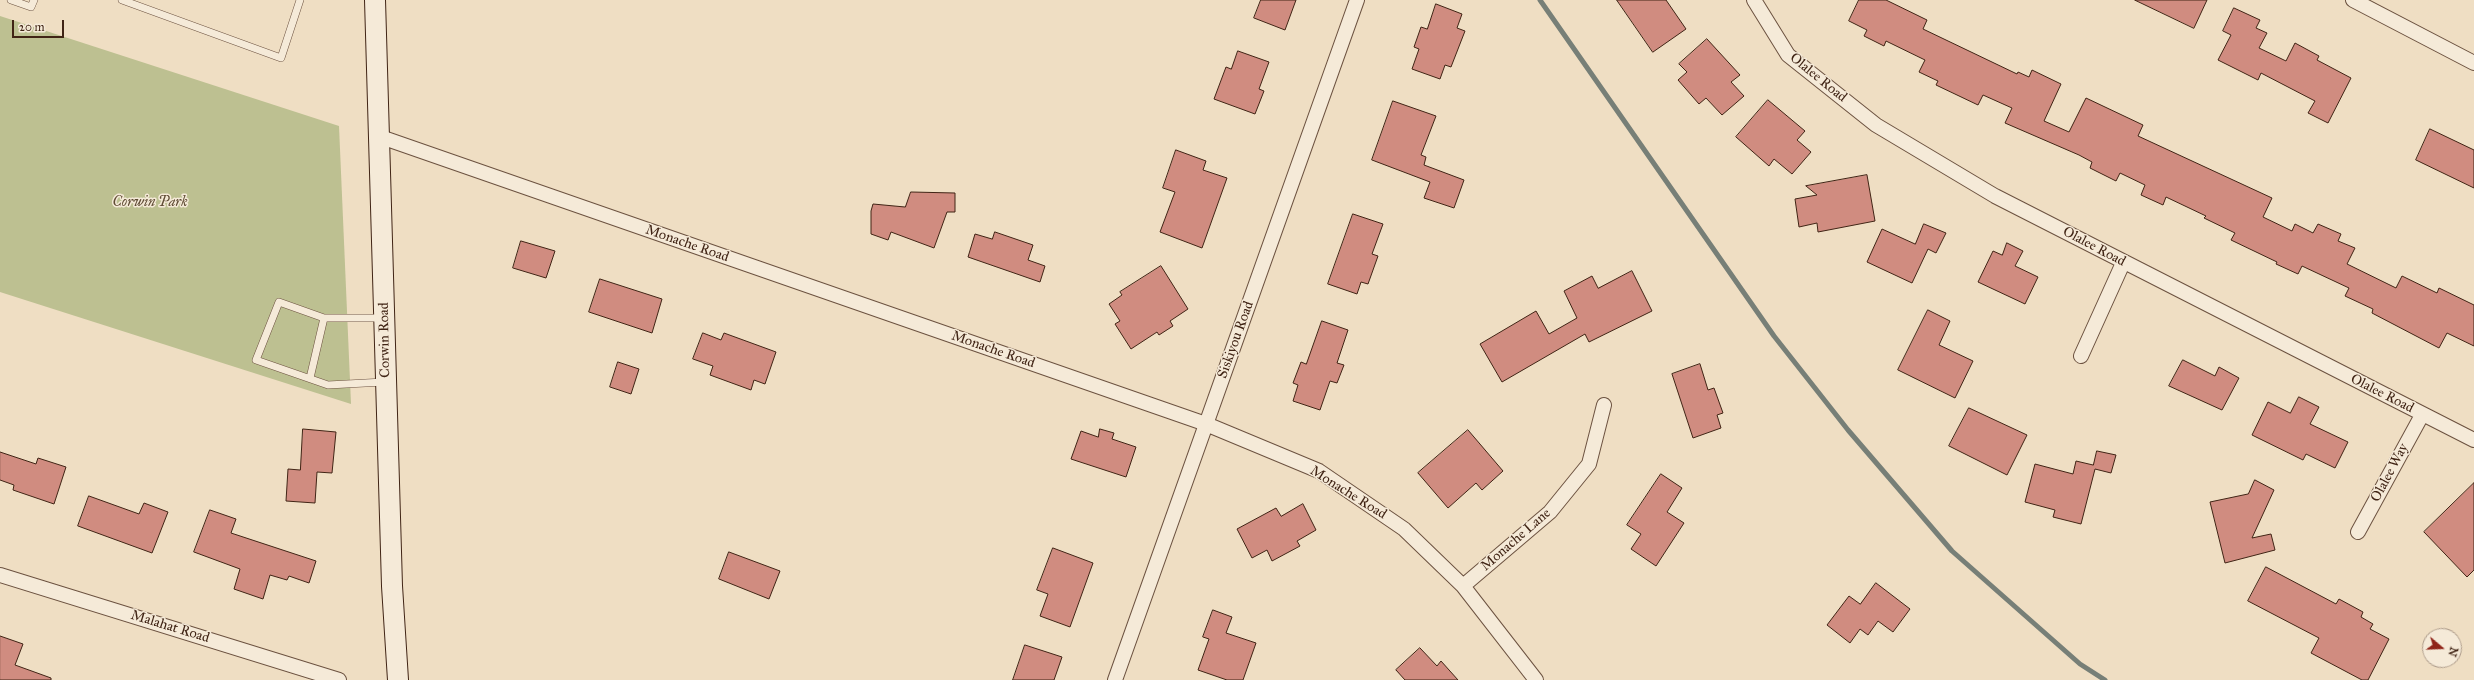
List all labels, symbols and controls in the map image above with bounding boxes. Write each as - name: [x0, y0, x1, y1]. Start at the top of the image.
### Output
- scale bar: [14, 12, 66, 38]
- text: 20 m: [19, 20, 45, 34]
- street label: Olalee Road: [1786, 50, 1850, 106]
- park label: Corwin Park: [113, 195, 187, 211]
- street label: Monache Road: [643, 222, 731, 266]
- street label: Olalee Road: [2060, 223, 2128, 271]
- street label: Siskiyou Road: [1214, 299, 1258, 381]
- street label: Corwin Road: [376, 302, 394, 378]
- street label: Monache Road: [949, 328, 1037, 372]
- street label: Olalee Road: [2348, 371, 2416, 417]
- street label: Olalee Way: [2368, 441, 2412, 505]
- street label: Monache Road: [1307, 463, 1389, 523]
- street label: Monache Lane: [1478, 505, 1554, 575]
- street label: Malahat Road: [129, 607, 211, 647]
- north arrow: [2422, 628, 2462, 668]
- text: N: [2445, 645, 2461, 658]

